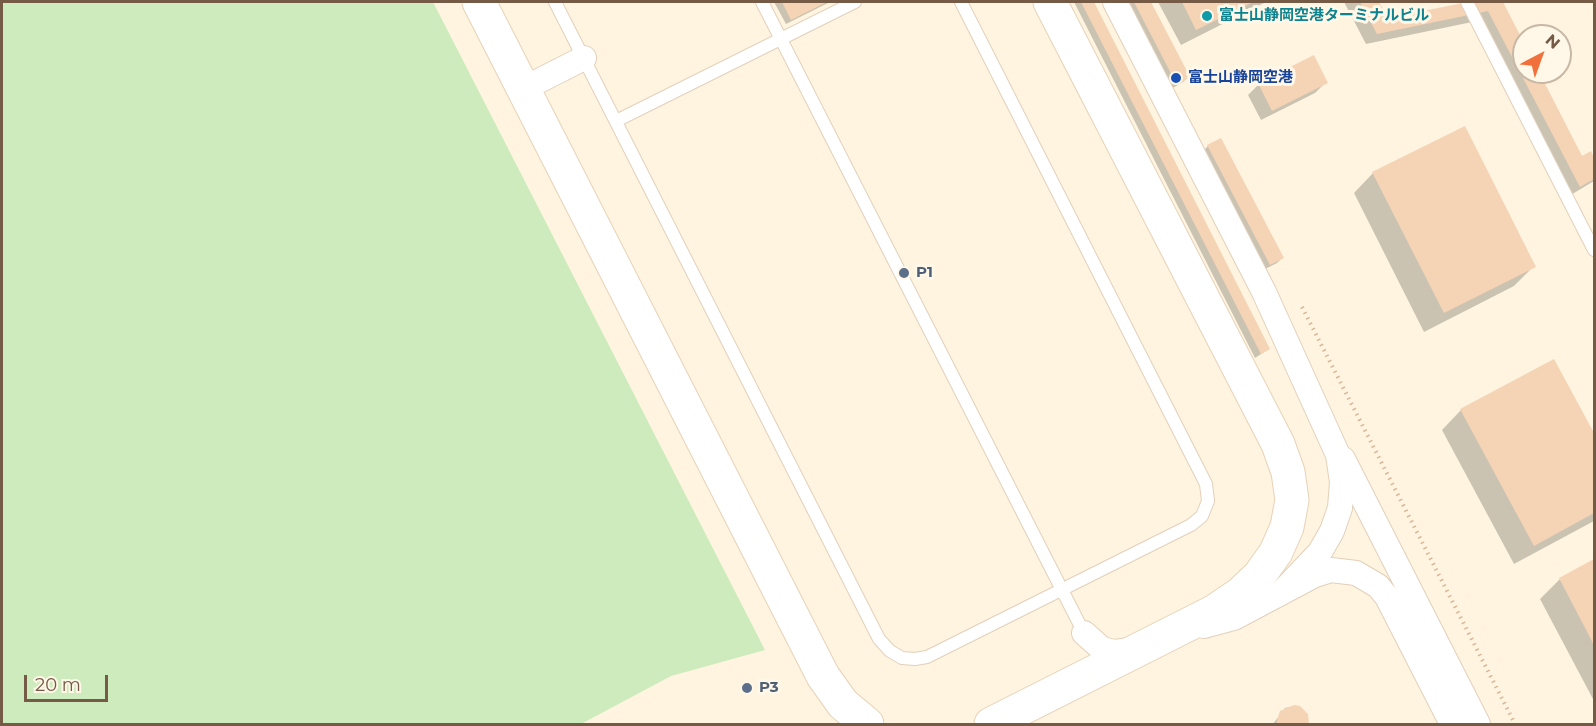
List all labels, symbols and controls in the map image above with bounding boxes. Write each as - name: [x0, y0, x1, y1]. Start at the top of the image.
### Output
- place label: 富士山静岡空港ターミナルビル: [1219, 7, 1429, 25]
- marker: 富士山静岡空港ターミナルビル: [1200, 9, 1214, 23]
- north arrow: [1512, 24, 1572, 84]
- text: N: [1542, 30, 1564, 53]
- place label: 富士山静岡空港: [1188, 69, 1293, 87]
- marker: 富士山静岡空港: [1169, 71, 1183, 85]
- place label: P1: [916, 264, 933, 282]
- marker: P1: [897, 266, 911, 280]
- scale bar: [27, 663, 111, 701]
- text: 20 m: [35, 674, 81, 696]
- place label: P3: [759, 679, 779, 697]
- marker: P3: [740, 681, 754, 695]

